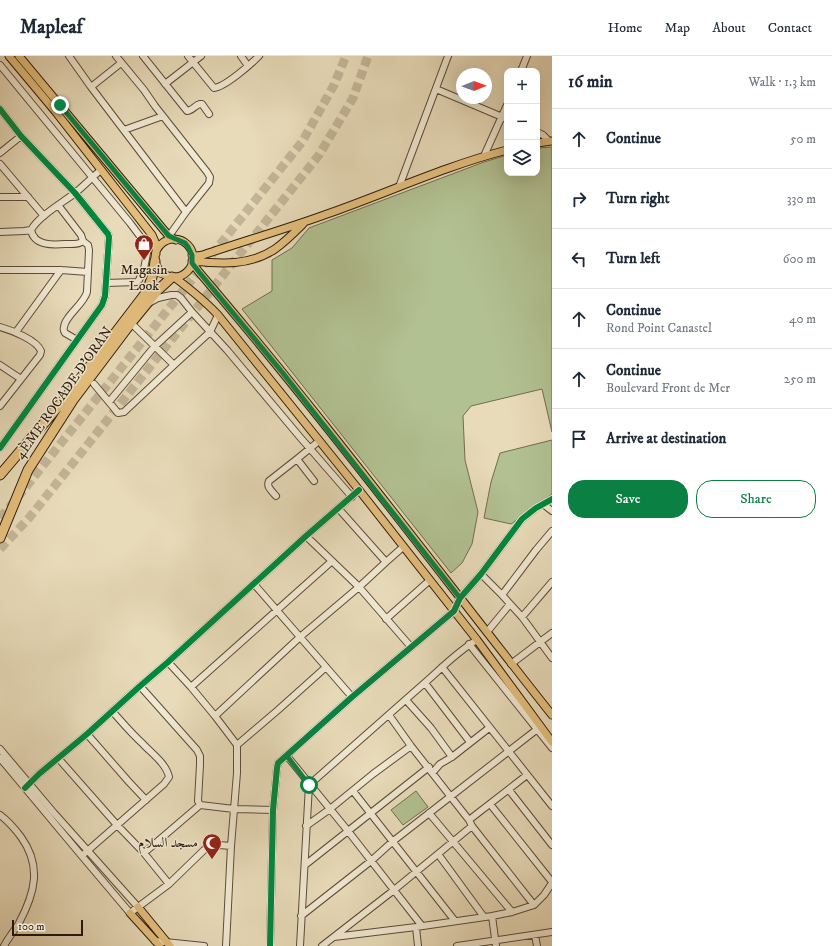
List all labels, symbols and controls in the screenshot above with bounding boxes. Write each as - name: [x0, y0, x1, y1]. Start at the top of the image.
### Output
- text: Mapleaf: [20, 16, 83, 39]
- text: Home: [608, 19, 642, 37]
- text: Map: [664, 19, 690, 37]
- text: About: [712, 19, 746, 37]
- text: Contact: [768, 19, 812, 37]
- north arrow: [456, 68, 492, 104]
- map controls: [504, 68, 540, 176]
- button: +: [504, 68, 540, 104]
- text: 16 min: [568, 71, 613, 93]
- text: Walk · 1.3 km: [749, 74, 816, 90]
- route end: [51, 96, 69, 114]
- button: −: [504, 104, 540, 140]
- icon: ahead: [568, 128, 590, 150]
- text: Continue: [606, 129, 661, 148]
- text: 50 m: [790, 131, 816, 147]
- button: layers: [504, 140, 540, 176]
- icon: right: [568, 188, 590, 210]
- text: Turn right: [606, 189, 669, 208]
- text: 330 m: [787, 191, 816, 207]
- shop icon: Magasin Look: [133, 233, 155, 261]
- icon: left: [568, 248, 590, 270]
- text: Turn left: [606, 249, 660, 268]
- text: 600 m: [783, 251, 816, 267]
- place label: Magasin Look: [120, 261, 168, 295]
- text: Continue: [606, 301, 661, 320]
- icon: ahead: [568, 308, 590, 330]
- text: 40 m: [789, 311, 816, 327]
- text: Rond Point Canastel: [606, 320, 712, 336]
- street label: 4ÈME ROCADE D'ORAN: [11, 323, 117, 463]
- text: Continue: [606, 361, 661, 380]
- icon: ahead: [568, 368, 590, 390]
- text: 250 m: [784, 371, 816, 387]
- text: Boulevard Front de Mer: [606, 380, 730, 396]
- icon: arrive: [568, 428, 590, 450]
- text: Arrive at destination: [606, 429, 726, 448]
- button: Save: [568, 480, 688, 518]
- button: Share: [696, 480, 816, 518]
- route start: [300, 776, 318, 794]
- mosque icon: مسجد السلام: [201, 832, 223, 860]
- place label: مسجد السلام: [138, 834, 198, 855]
- scale bar: [12, 918, 83, 937]
- text: 100 m: [18, 920, 44, 934]

